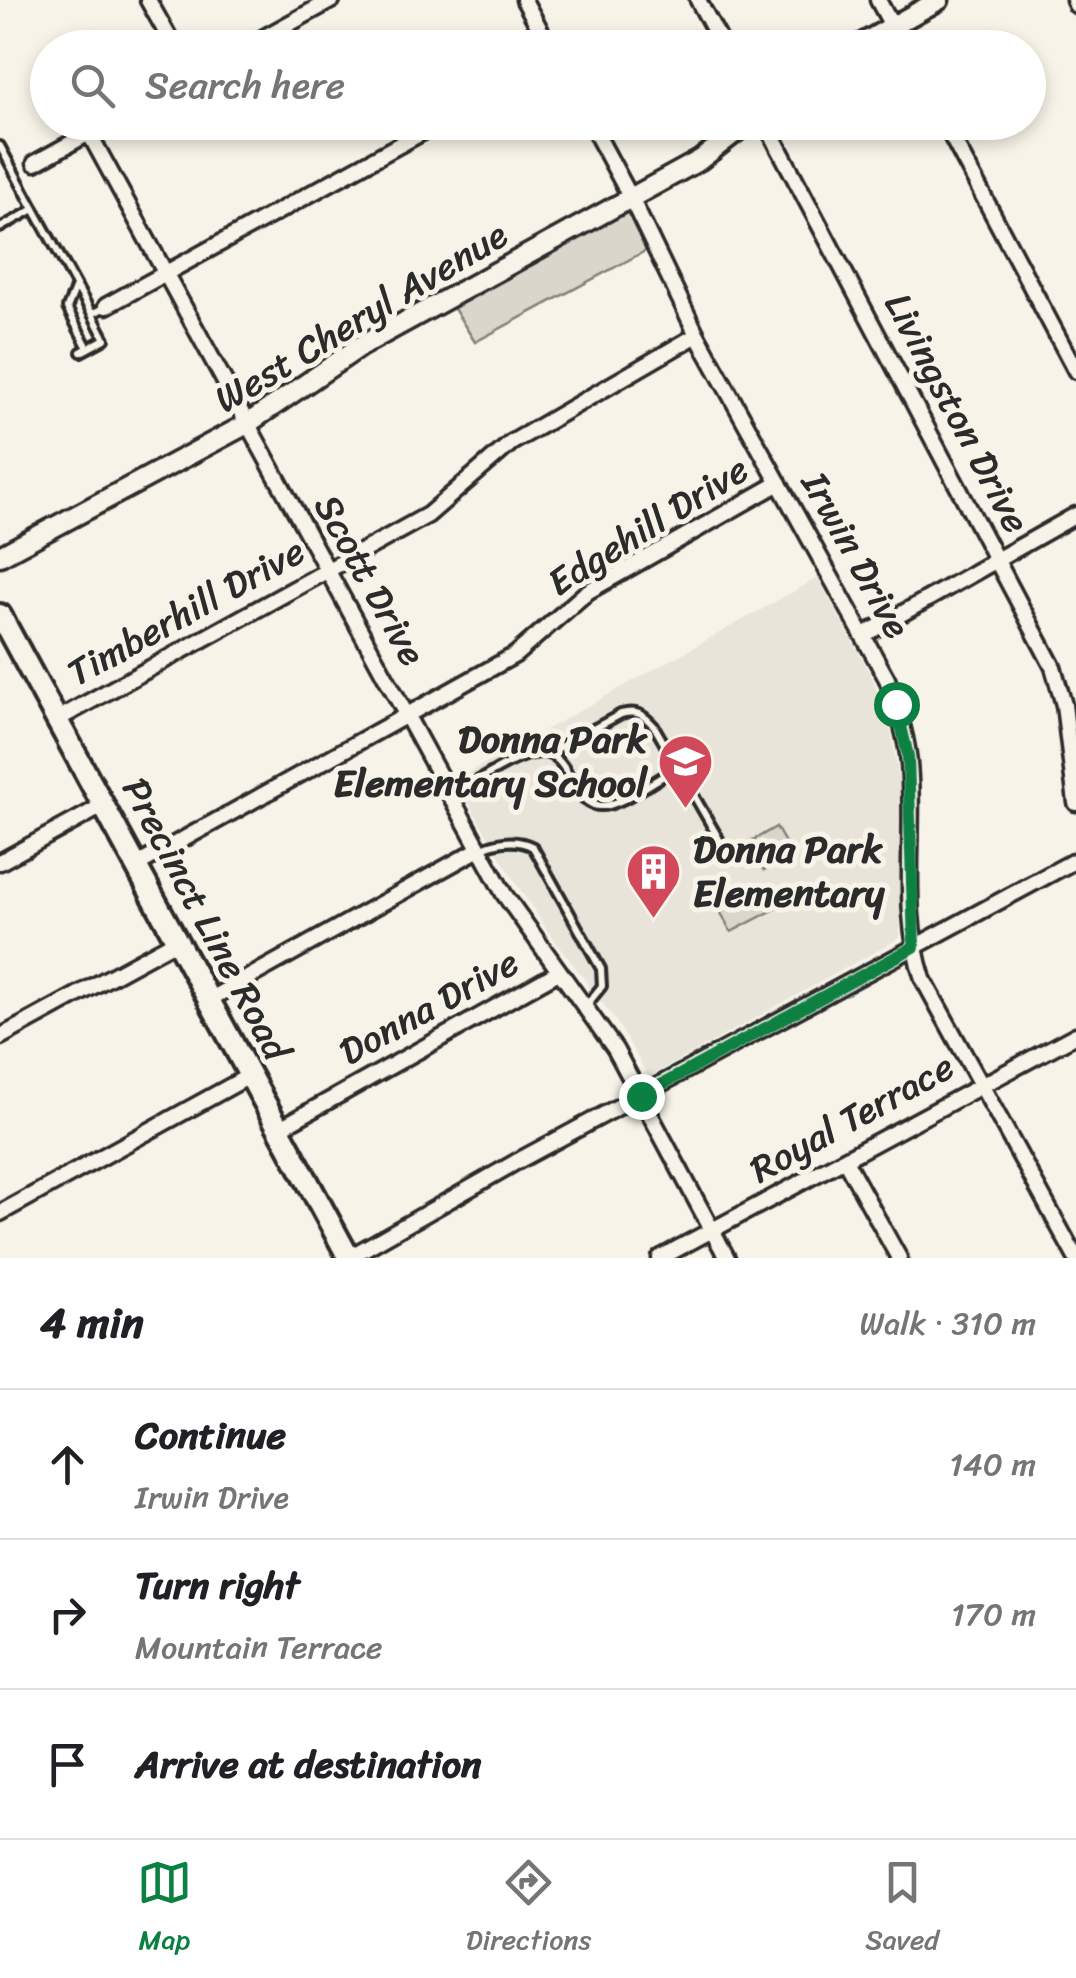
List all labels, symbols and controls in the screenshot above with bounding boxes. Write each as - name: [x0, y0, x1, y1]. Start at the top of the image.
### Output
- search box: [30, 30, 1046, 140]
- text: Search here: [145, 52, 345, 119]
- icon: search: [65, 58, 120, 113]
- street label: West Cheryl Avenue: [201, 202, 521, 432]
- street label: Livingston Drive: [865, 280, 1049, 546]
- street label: Edgehill Drive: [534, 437, 762, 615]
- street label: Irwin Drive: [782, 458, 930, 651]
- street label: Scott Drive: [295, 481, 445, 679]
- street label: Timberhill Drive: [54, 519, 318, 705]
- route start: [874, 682, 920, 728]
- place label: Donna Park Elementary School: [333, 706, 648, 817]
- school or university icon: Donna Park Elementary School: [656, 731, 716, 810]
- street label: Precinct Line Road: [103, 765, 311, 1076]
- place label: Donna Park Elementary: [693, 816, 886, 927]
- building icon: Donna Park Elementary: [624, 841, 684, 920]
- street label: Donna Drive: [326, 930, 532, 1084]
- street label: Royal Terrace: [737, 1034, 967, 1202]
- route end: [619, 1074, 665, 1120]
- text: 4 min: [40, 1286, 144, 1360]
- text: Walk · 310 m: [860, 1295, 1036, 1352]
- text: Continue: [135, 1402, 286, 1469]
- text: 140 m: [949, 1436, 1036, 1493]
- icon: ahead: [40, 1437, 95, 1492]
- text: Irwin Drive: [135, 1469, 289, 1526]
- text: Turn right: [135, 1552, 300, 1619]
- text: 170 m: [951, 1586, 1036, 1643]
- icon: right: [40, 1587, 95, 1642]
- text: Mountain Terrace: [135, 1619, 382, 1676]
- text: Arrive at destination: [135, 1731, 482, 1798]
- icon: arrive: [40, 1737, 95, 1792]
- tab: Map: [137, 1855, 192, 1964]
- tab: Directions: [466, 1855, 591, 1964]
- tab: Saved: [865, 1855, 939, 1964]

